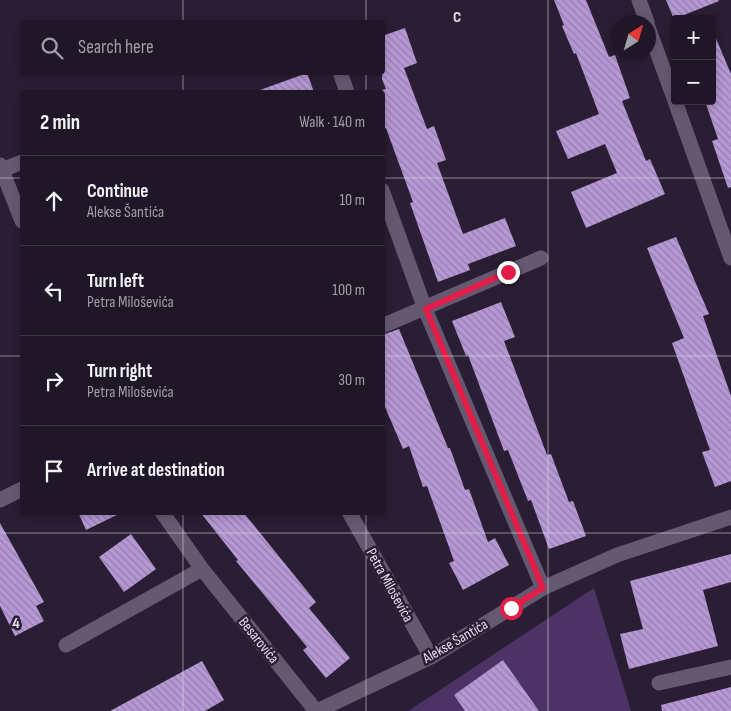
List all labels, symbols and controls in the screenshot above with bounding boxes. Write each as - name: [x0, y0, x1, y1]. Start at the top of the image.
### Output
- text: C: [453, 8, 461, 27]
- north arrow: [611, 15, 656, 60]
- map controls: [671, 15, 716, 105]
- button: +: [671, 15, 716, 60]
- search box: [20, 20, 385, 75]
- icon: search: [38, 34, 66, 62]
- text: Search here: [78, 36, 154, 59]
- button: −: [671, 60, 716, 105]
- text: 2 min: [40, 110, 80, 135]
- text: Walk · 140 m: [299, 113, 365, 132]
- text: Continue: [87, 180, 148, 203]
- icon: ahead: [40, 187, 68, 215]
- text: 10 m: [339, 191, 365, 210]
- text: Alekse Šantića: [87, 203, 164, 222]
- route end: [497, 261, 520, 284]
- text: Turn left: [87, 270, 144, 293]
- icon: left: [40, 277, 68, 305]
- text: 100 m: [332, 281, 365, 300]
- text: Petra Miloševića: [87, 293, 174, 312]
- text: Turn right: [87, 360, 152, 383]
- icon: right: [40, 367, 68, 395]
- text: 30 m: [338, 371, 365, 390]
- text: Petra Miloševića: [87, 383, 174, 402]
- icon: arrive: [40, 457, 68, 485]
- text: Arrive at destination: [87, 459, 225, 482]
- street label: Petra Miloševića: [362, 545, 418, 626]
- route start: [500, 597, 523, 620]
- street label: Besarovića: [234, 613, 283, 668]
- text: 4: [12, 614, 20, 633]
- street label: Alekse Šantića: [418, 615, 492, 668]

